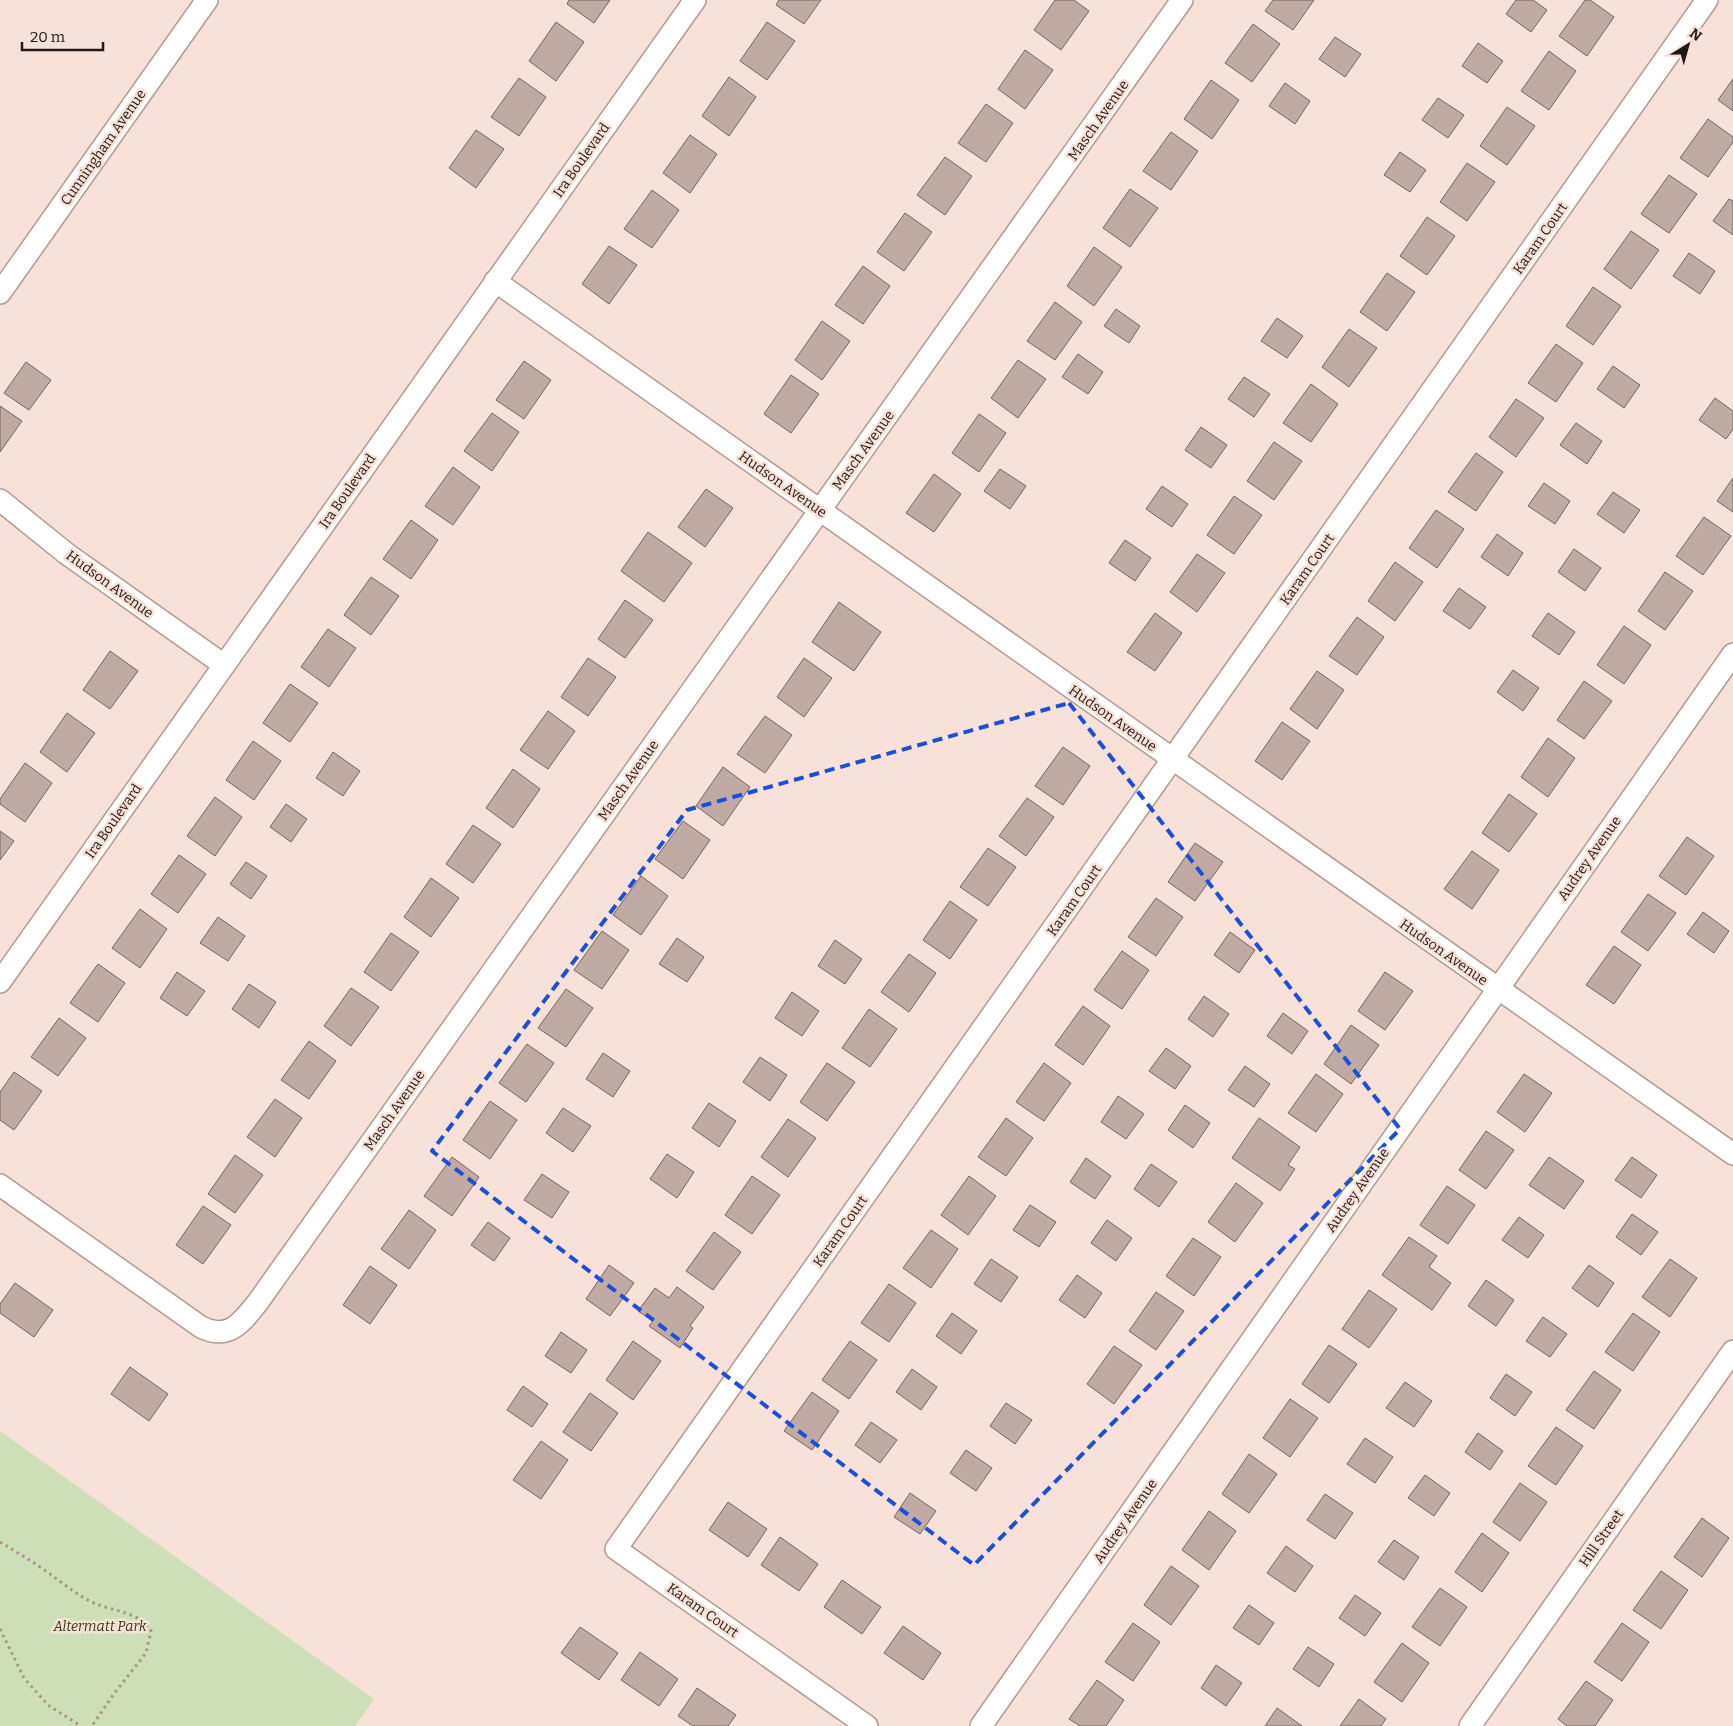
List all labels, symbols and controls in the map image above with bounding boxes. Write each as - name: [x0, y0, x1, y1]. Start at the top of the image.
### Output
- scale bar: [22, 20, 104, 52]
- north arrow: [1663, 20, 1713, 70]
- text: N: [1686, 25, 1705, 45]
- text: 20 m: [30, 28, 66, 46]
- street label: Masch Avenue: [1064, 77, 1132, 164]
- street label: Cunningham Avenue: [57, 86, 150, 208]
- street label: Ira Boulevard: [549, 120, 613, 201]
- street label: Karam Court: [1510, 199, 1571, 277]
- street label: Masch Avenue: [829, 407, 898, 493]
- street label: Hudson Avenue: [735, 448, 830, 521]
- street label: Ira Boulevard: [315, 451, 379, 532]
- street label: Karam Court: [1277, 530, 1338, 608]
- street label: Hudson Avenue: [63, 547, 157, 622]
- street label: Hudson Avenue: [1065, 682, 1160, 755]
- street label: Masch Avenue: [594, 737, 662, 824]
- street label: Ira Boulevard: [81, 781, 145, 862]
- street label: Audrey Avenue: [1554, 813, 1625, 904]
- street label: Karam Court: [1044, 861, 1105, 939]
- street label: Hudson Avenue: [1396, 916, 1491, 989]
- street label: Masch Avenue: [360, 1067, 428, 1154]
- street label: Audrey Avenue: [1322, 1145, 1393, 1236]
- street label: Karam Court: [810, 1192, 871, 1270]
- street label: Audrey Avenue: [1090, 1476, 1161, 1567]
- street label: Hill Street: [1576, 1506, 1627, 1570]
- street label: Karam Court: [664, 1580, 742, 1641]
- park label: Altermatt Park: [52, 1618, 147, 1635]

